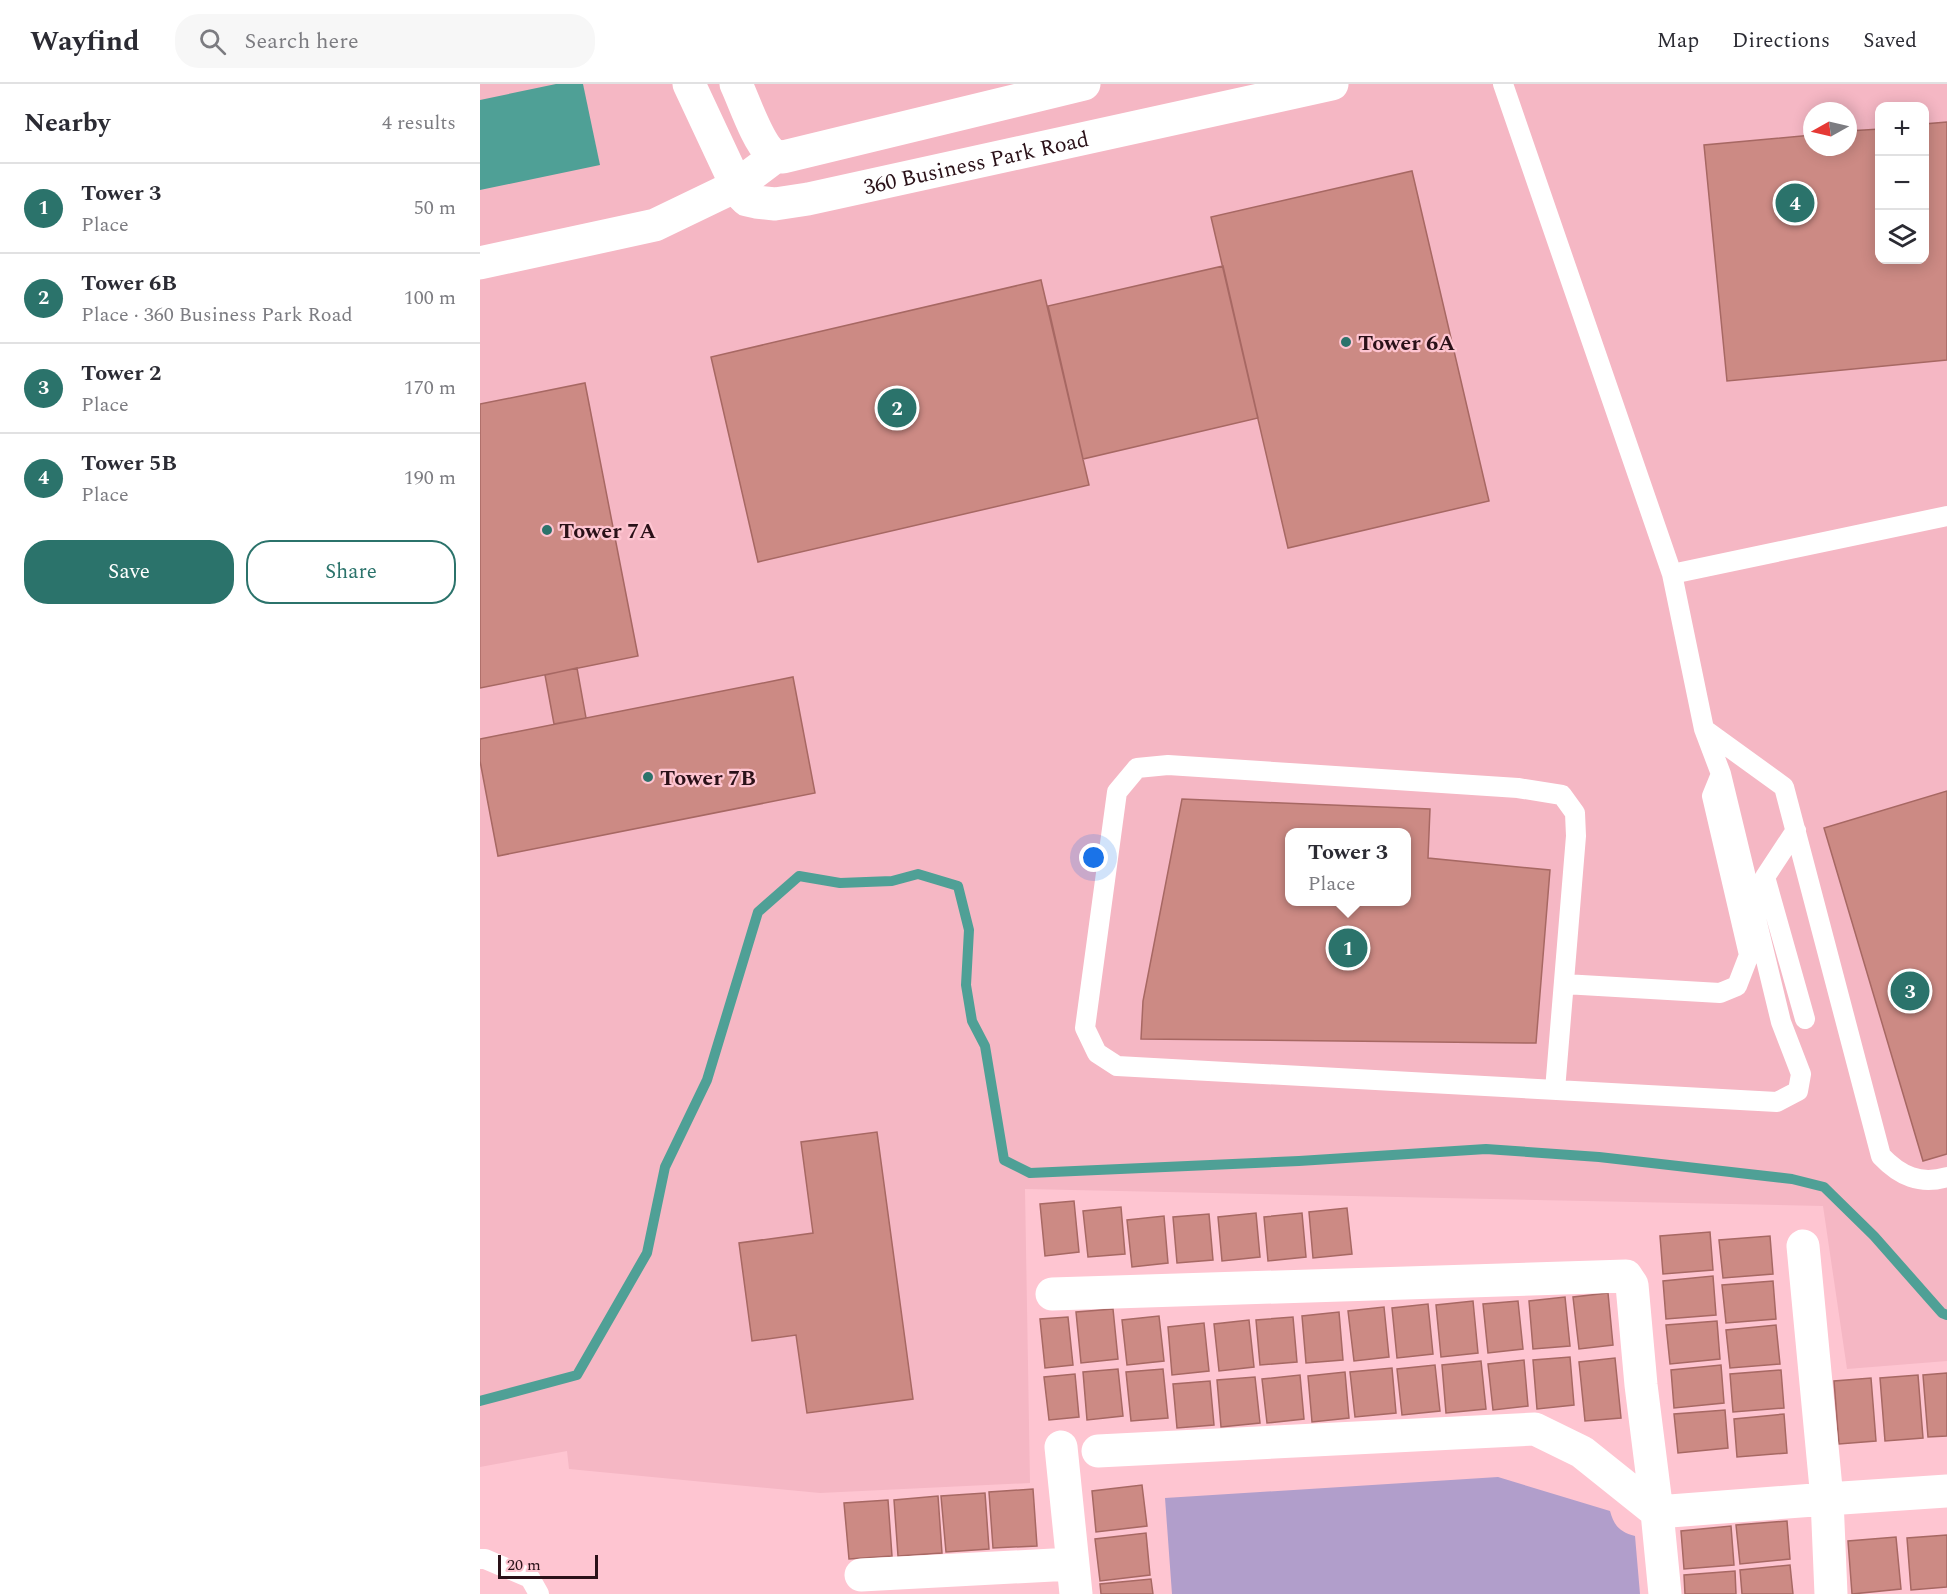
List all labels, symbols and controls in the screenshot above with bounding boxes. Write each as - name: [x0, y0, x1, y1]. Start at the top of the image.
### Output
- search box: [175, 14, 595, 68]
- text: Wayfind: [30, 20, 139, 63]
- icon: search: [196, 25, 229, 58]
- text: Search here: [244, 25, 359, 58]
- text: Map: [1657, 25, 1699, 57]
- text: Directions: [1732, 25, 1830, 57]
- text: Saved: [1863, 25, 1917, 57]
- north arrow: [1803, 102, 1857, 156]
- map controls: [1875, 102, 1929, 264]
- button: +: [1875, 102, 1929, 156]
- text: Nearby: [24, 103, 110, 143]
- text: 4 results: [382, 108, 456, 138]
- street label: 360 Business Park Road: [860, 123, 1092, 204]
- button: −: [1875, 156, 1929, 210]
- text: Tower 3: [81, 177, 161, 210]
- pin: 4: [1776, 180, 1814, 226]
- text: 1: [38, 193, 49, 223]
- text: 50 m: [414, 193, 456, 223]
- text: Place: [81, 210, 129, 240]
- button: layers: [1875, 210, 1929, 264]
- text: Tower 6B: [81, 267, 177, 300]
- text: 2: [38, 283, 49, 313]
- text: 100 m: [404, 283, 456, 313]
- text: Place · 360 Business Park Road: [81, 300, 353, 330]
- place label: Tower 6A: [1358, 327, 1455, 360]
- marker: Tower 6A: [1339, 335, 1353, 349]
- text: Tower 2: [81, 357, 161, 390]
- text: 3: [38, 373, 49, 403]
- text: 170 m: [404, 373, 456, 403]
- pin: 2: [878, 386, 916, 430]
- text: Place: [81, 390, 129, 420]
- text: Tower 5B: [81, 447, 177, 480]
- text: 4: [38, 463, 49, 493]
- text: 190 m: [404, 463, 456, 493]
- text: Place: [81, 480, 129, 510]
- place label: Tower 7A: [559, 515, 656, 548]
- marker: Tower 7A: [540, 523, 554, 537]
- button: Save: [24, 540, 234, 604]
- button: Share: [246, 540, 456, 604]
- place label: Tower 7B: [660, 762, 756, 795]
- marker: Tower 7B: [641, 770, 655, 784]
- popup: [1285, 828, 1411, 906]
- text: Tower 3: [1308, 836, 1388, 869]
- your location: [1079, 843, 1108, 872]
- text: Place: [1308, 869, 1356, 899]
- pin: 1: [1328, 926, 1368, 970]
- pin: 3: [1890, 968, 1930, 1014]
- scale bar: [498, 1552, 598, 1580]
- text: 20 m: [507, 1553, 541, 1577]

